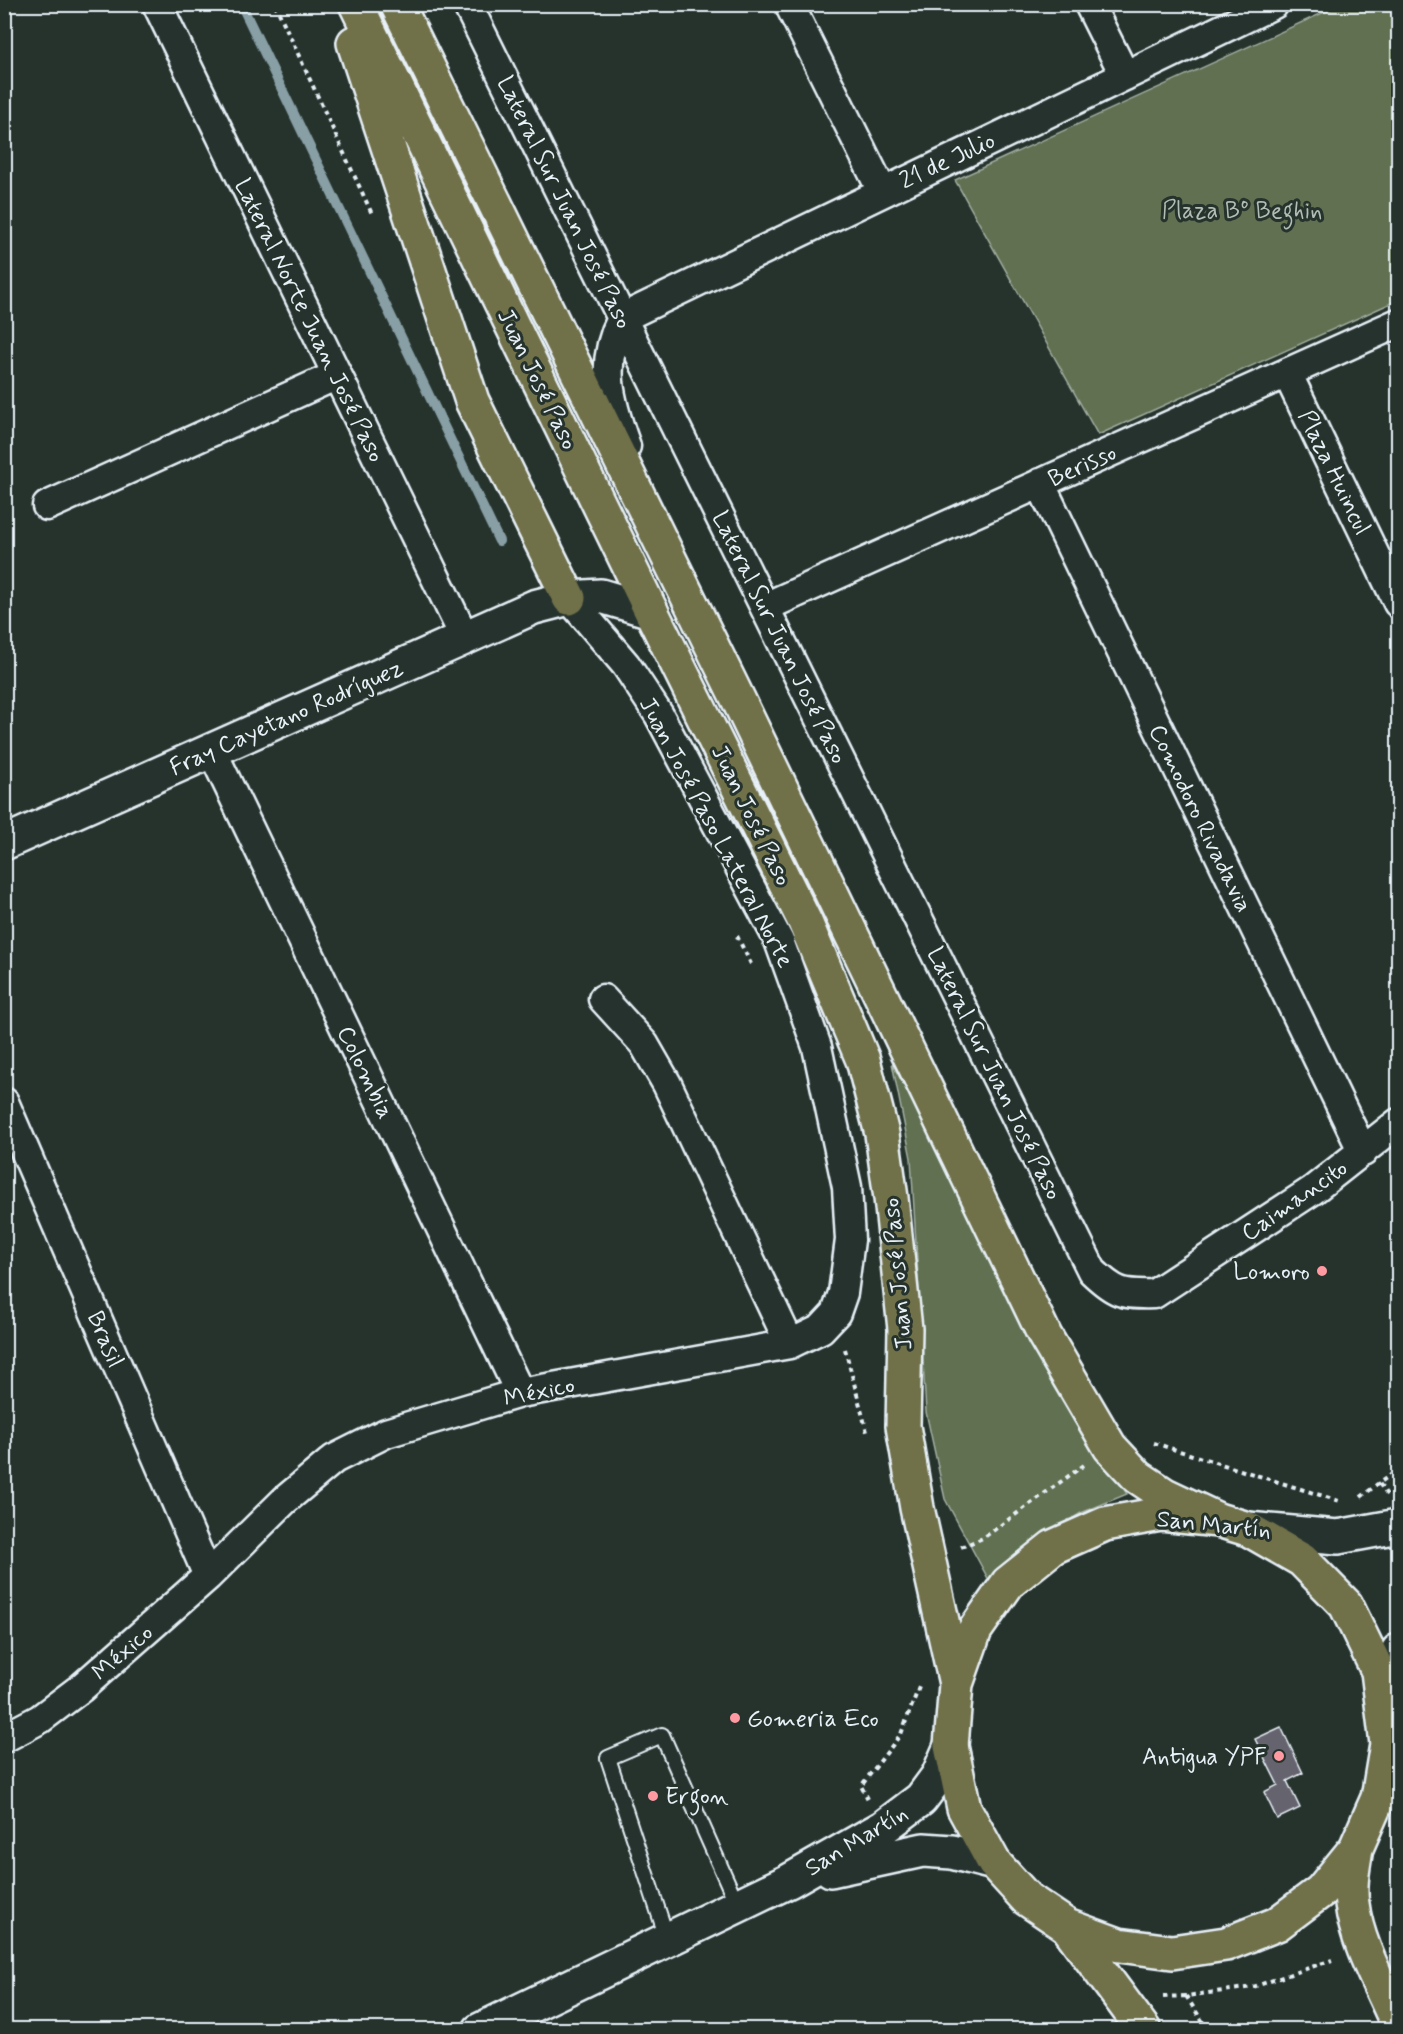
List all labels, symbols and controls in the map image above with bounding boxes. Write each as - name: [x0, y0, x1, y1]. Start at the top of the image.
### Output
- street label: Lateral Sur Juan José Paso: [489, 71, 638, 334]
- street label: 21 de Julio: [895, 126, 1001, 197]
- street label: Lateral Norte Juan José Paso: [226, 174, 391, 468]
- park label: Plaza Bº Beghin: [1162, 196, 1322, 230]
- street label: Juan José Paso: [489, 304, 584, 455]
- street label: Plaza Huincul: [1290, 405, 1377, 540]
- street label: Berisso: [1044, 438, 1122, 495]
- street label: Lateral Sur Juan José Paso: [704, 506, 853, 769]
- street label: Fray Cayetano Rodríguez: [165, 653, 408, 784]
- street label: Juan José Paso Lateral Norte: [631, 692, 800, 974]
- street label: Comodoro Rivadavia: [1141, 720, 1259, 918]
- street label: Juan José Paso: [703, 740, 798, 891]
- street label: Lateral Sur Juan José Paso: [919, 942, 1068, 1205]
- street label: Colombia: [329, 1021, 400, 1124]
- street label: Caimancito: [1236, 1153, 1354, 1249]
- street label: Juan José Paso: [876, 1196, 921, 1351]
- place label: Lomoro: [1233, 1257, 1310, 1288]
- marker: Lomoro: [1315, 1264, 1329, 1278]
- street label: Brasil: [79, 1307, 130, 1373]
- street label: México: [501, 1370, 578, 1415]
- street label: San Martín: [1155, 1504, 1273, 1547]
- street label: México: [86, 1618, 160, 1688]
- place label: Gomeria Eco: [747, 1704, 879, 1735]
- marker: Gomeria Eco: [728, 1711, 742, 1725]
- place label: Antigua YPF: [1142, 1742, 1267, 1773]
- marker: Antigua YPF: [1272, 1749, 1286, 1763]
- place label: Ergon: [665, 1782, 729, 1816]
- marker: Ergon: [646, 1789, 660, 1803]
- street label: San Martín: [800, 1798, 914, 1884]

